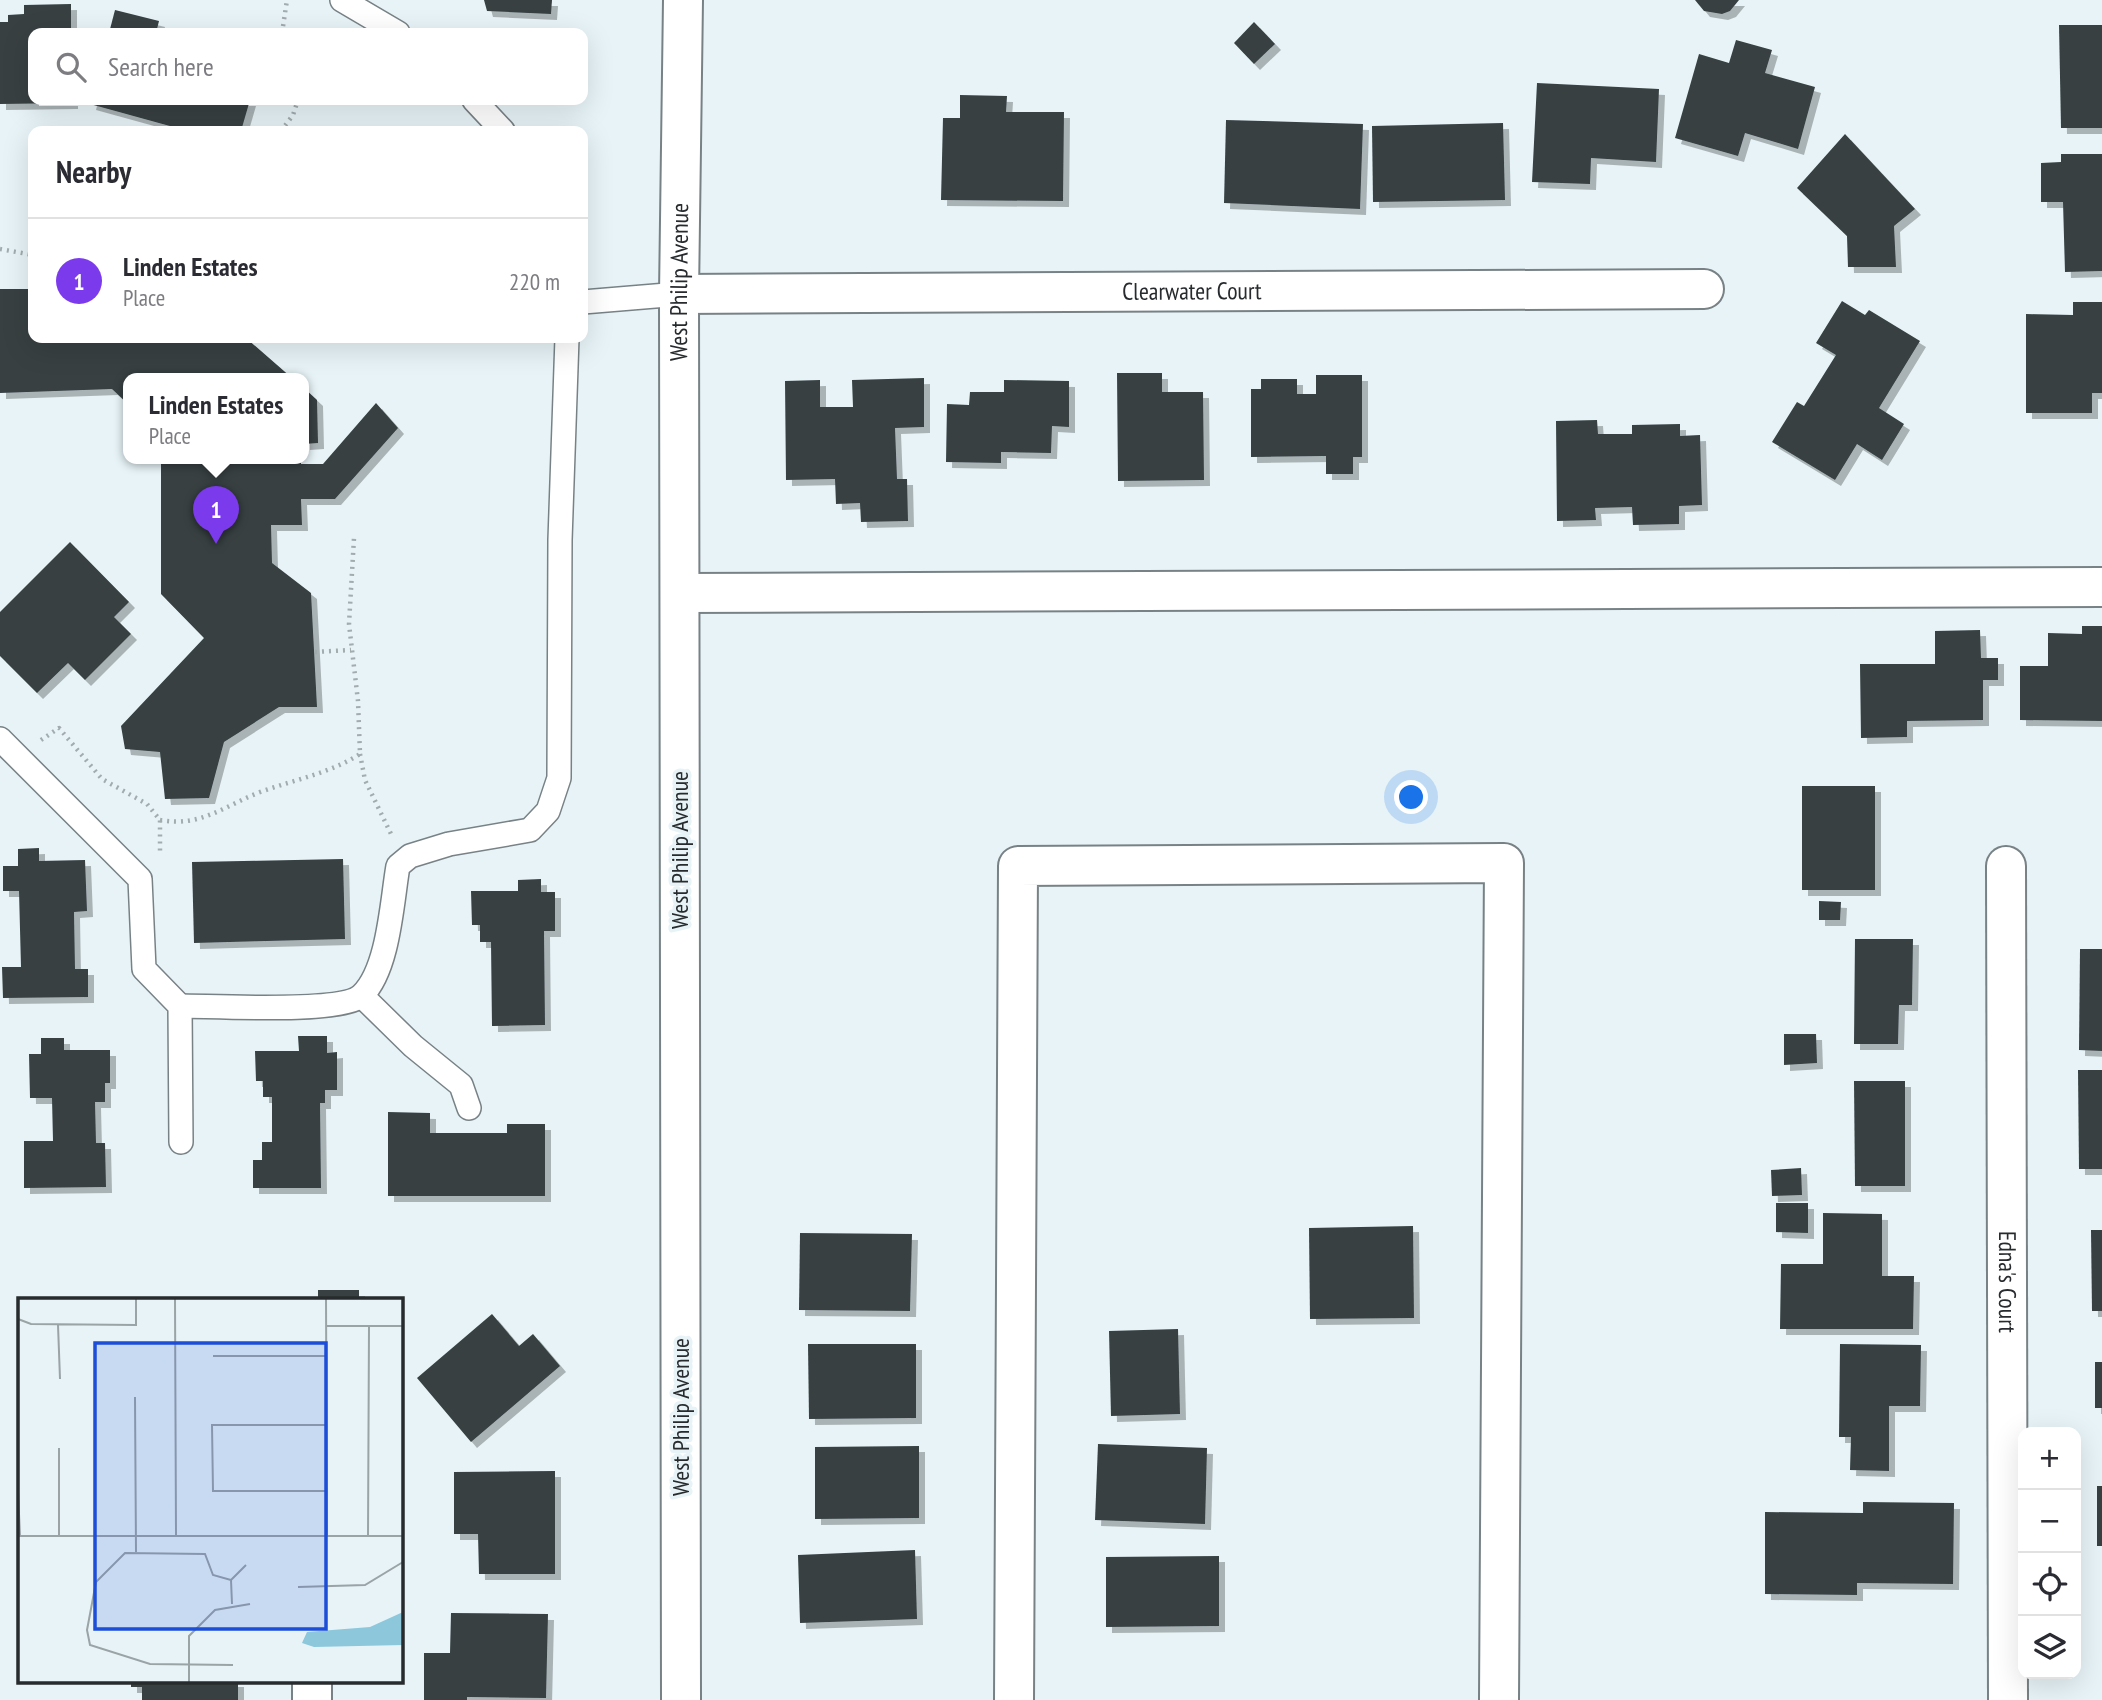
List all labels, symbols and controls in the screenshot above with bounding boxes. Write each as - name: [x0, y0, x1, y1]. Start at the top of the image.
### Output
- search box: [28, 28, 588, 105]
- icon: search: [52, 48, 90, 86]
- text: Search here: [108, 50, 214, 83]
- text: Nearby: [56, 152, 131, 191]
- street label: West Philip Avenue: [663, 203, 695, 361]
- text: Linden Estates: [123, 250, 258, 283]
- text: 1: [74, 267, 85, 296]
- text: 220 m: [509, 267, 560, 296]
- street label: Clearwater Court: [1122, 275, 1262, 307]
- text: Place: [123, 283, 165, 312]
- popup: [123, 373, 309, 464]
- text: Linden Estates: [149, 388, 283, 421]
- text: Place: [149, 421, 191, 450]
- pin: 1: [193, 486, 239, 544]
- street label: West Philip Avenue: [664, 771, 695, 929]
- your location: [1394, 780, 1428, 814]
- street label: Edna's Court: [1992, 1231, 2023, 1333]
- inset map: [18, 1298, 402, 1682]
- street label: West Philip Avenue: [665, 1338, 696, 1496]
- map controls: [2018, 1427, 2081, 1679]
- button: +: [2018, 1427, 2081, 1490]
- button: −: [2018, 1490, 2081, 1553]
- button: locate: [2018, 1553, 2081, 1616]
- button: layers: [2018, 1616, 2081, 1679]

